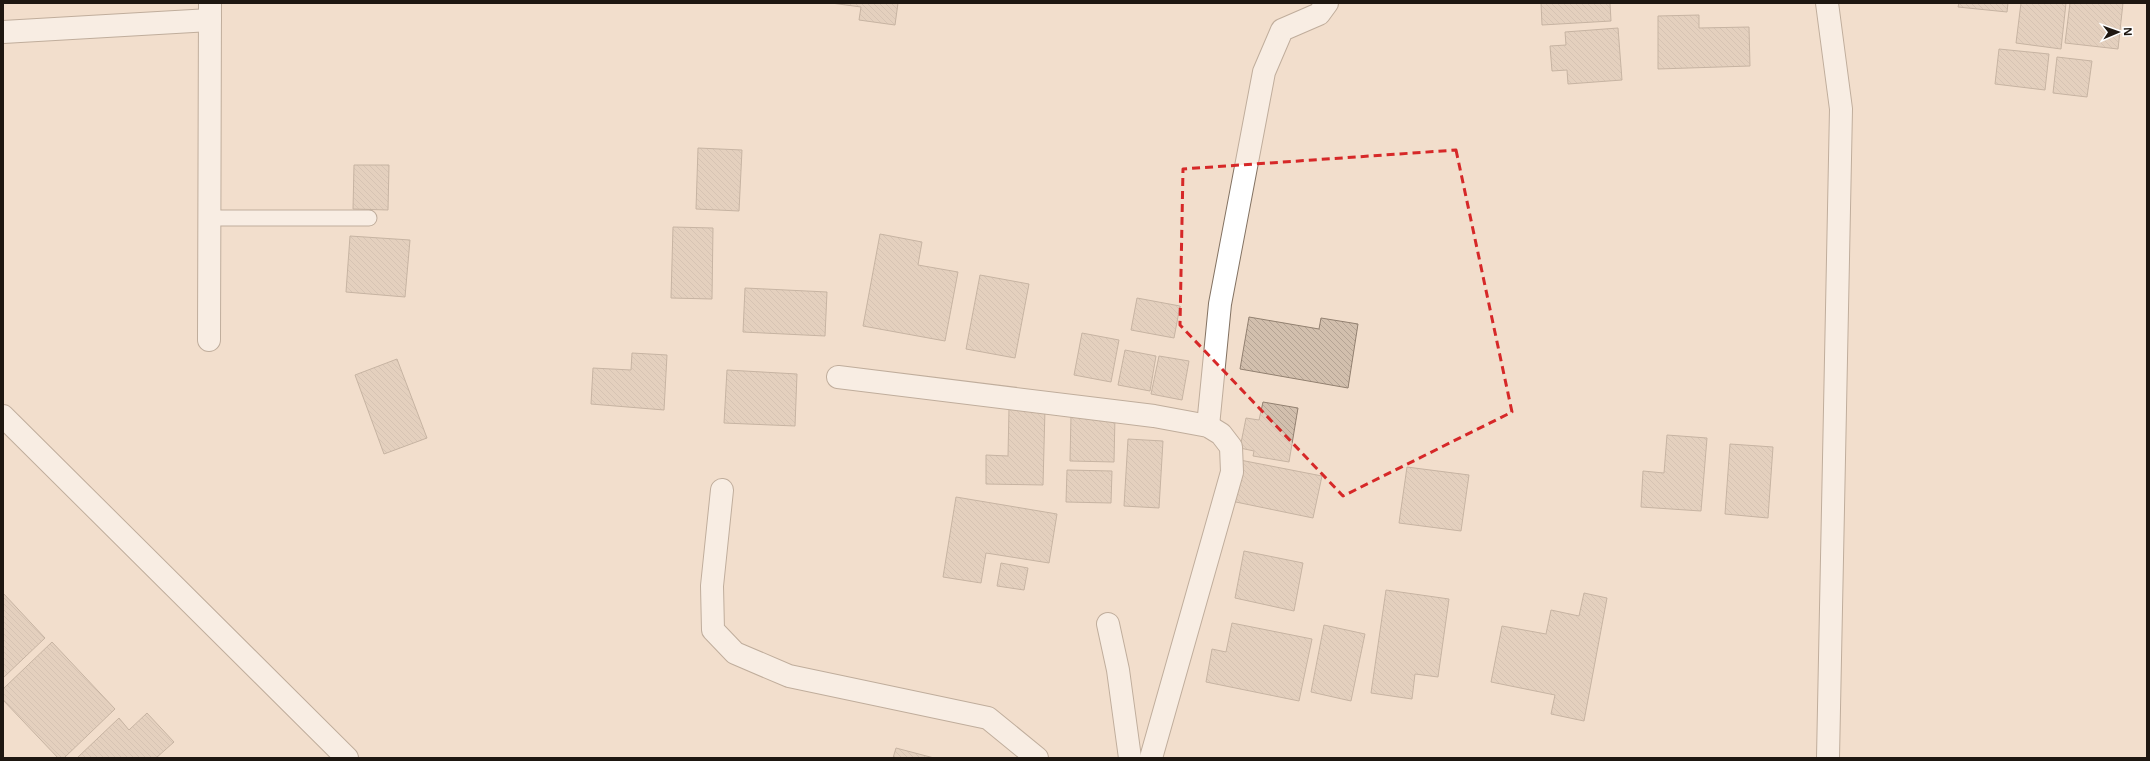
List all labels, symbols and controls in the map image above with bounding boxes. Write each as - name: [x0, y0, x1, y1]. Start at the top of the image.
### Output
- north arrow: [2098, 12, 2138, 52]
- text: N: [2121, 27, 2136, 36]

